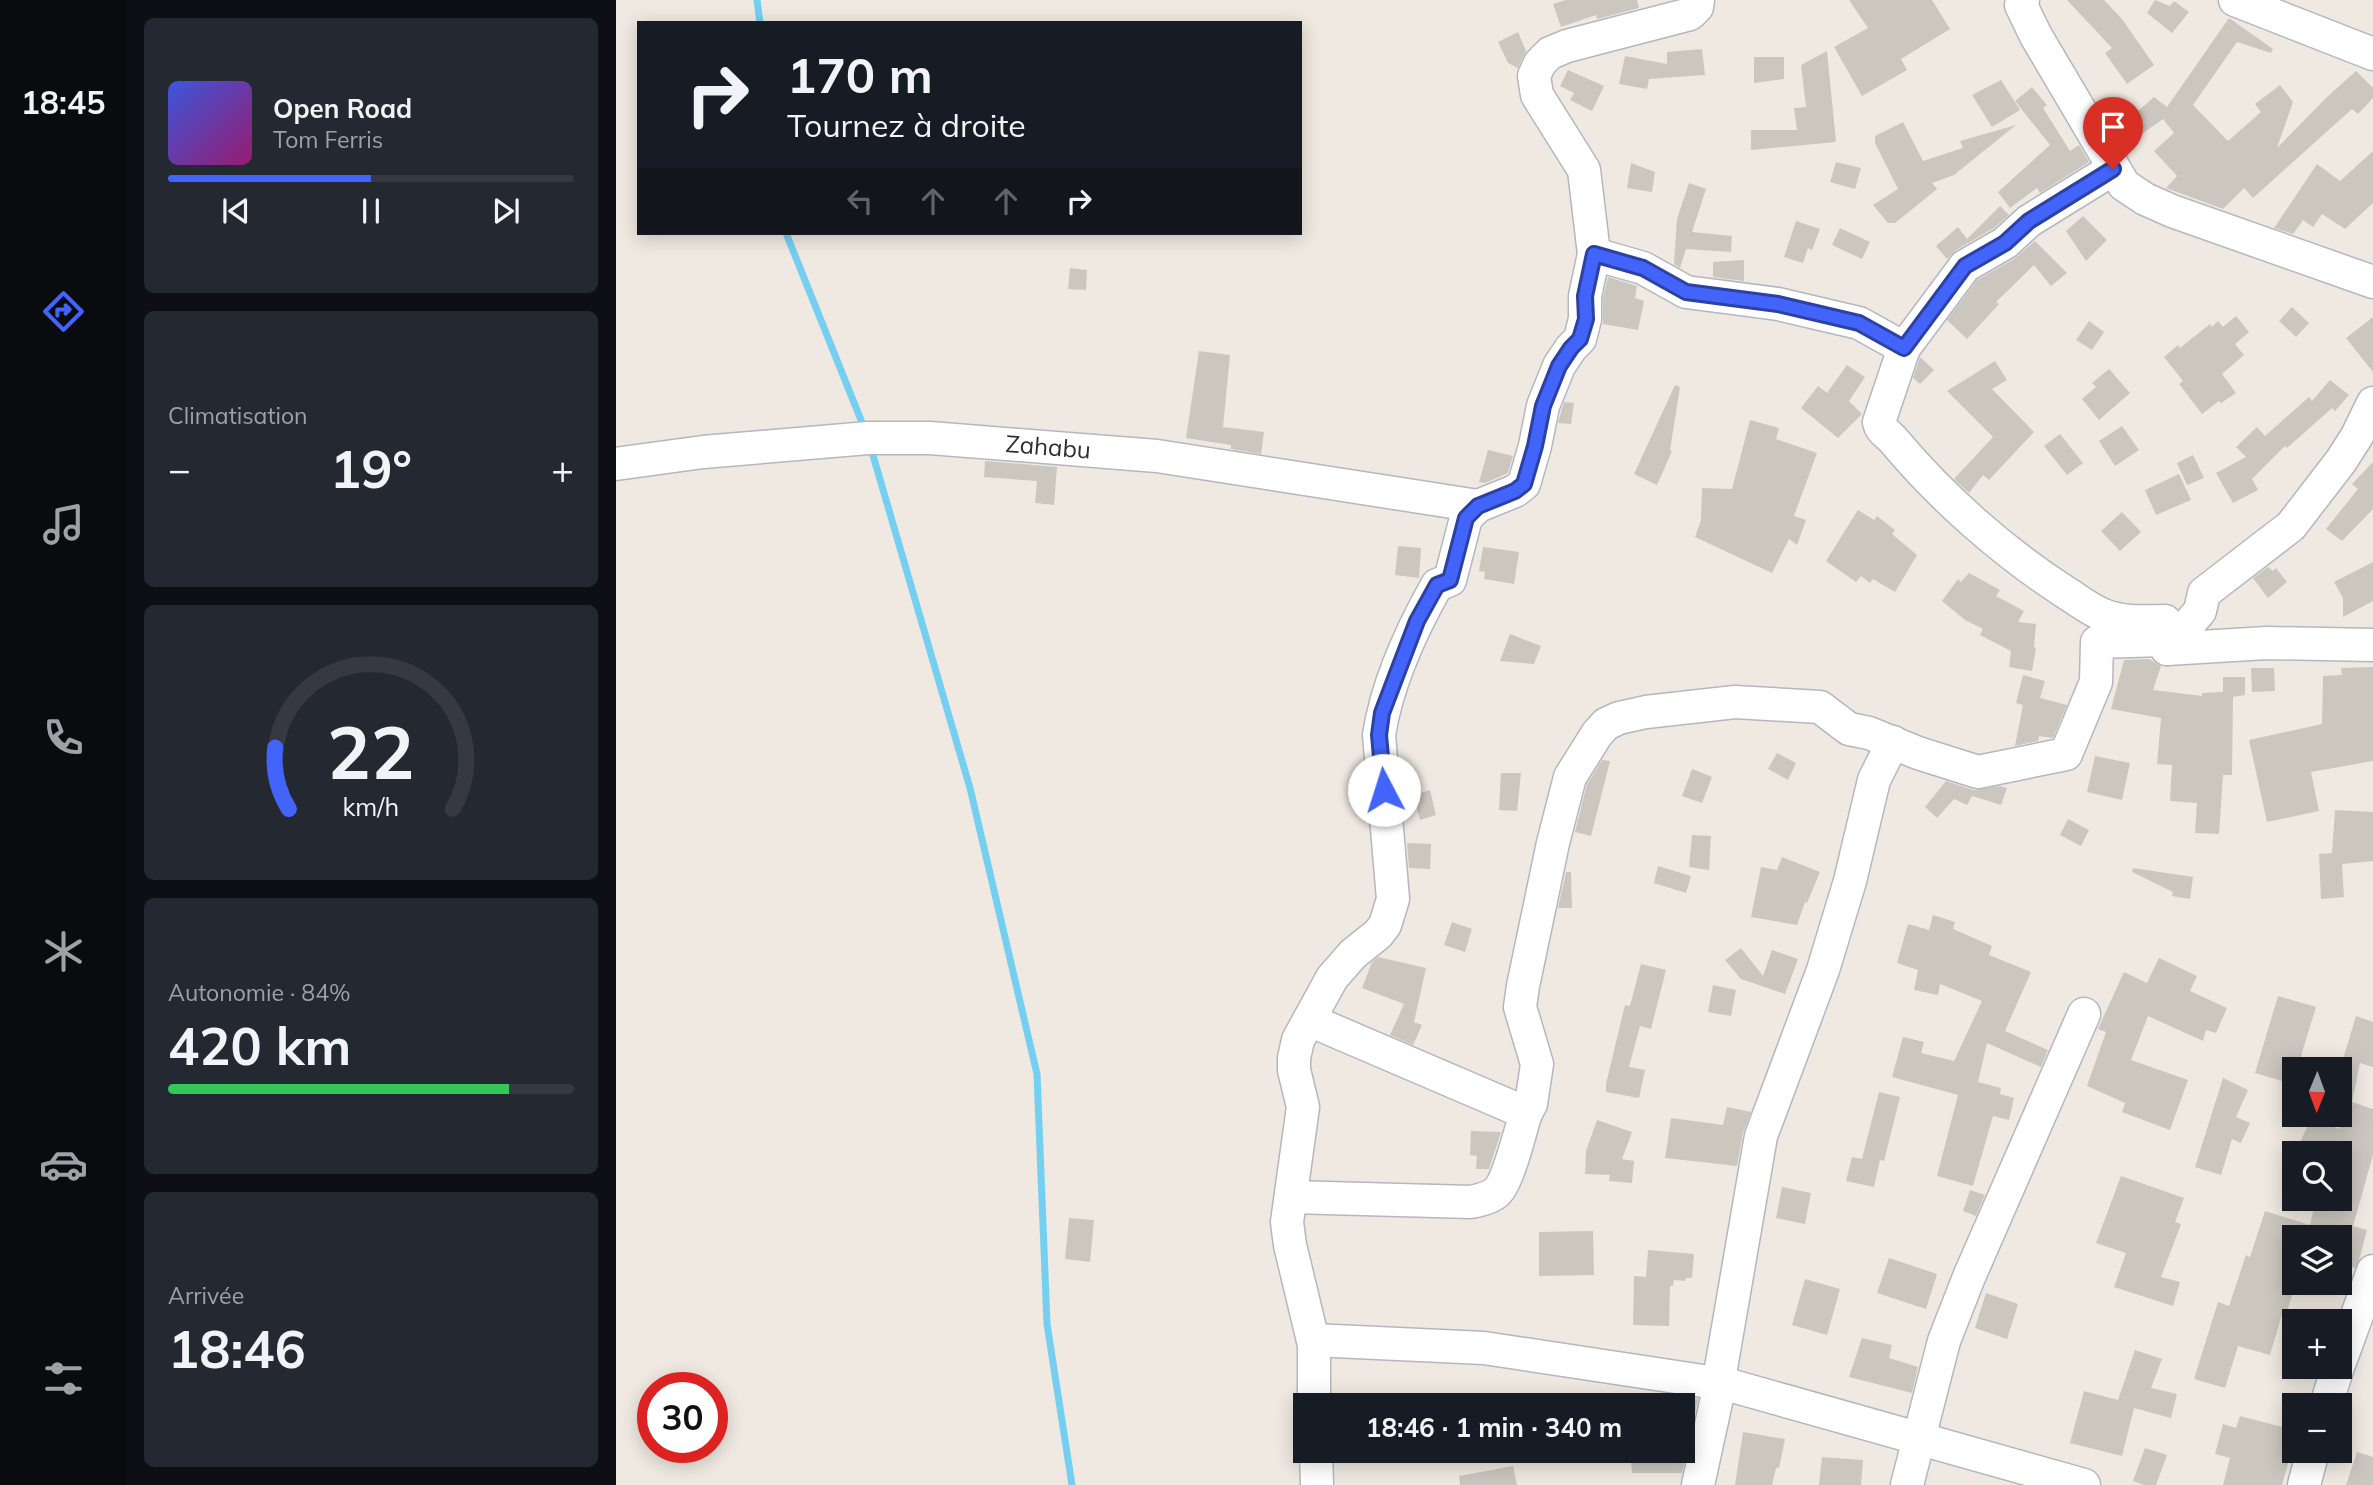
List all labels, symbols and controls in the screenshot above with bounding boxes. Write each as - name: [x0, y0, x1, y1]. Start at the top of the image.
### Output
- text: 170 m: [787, 44, 933, 105]
- icon: right: [672, 49, 763, 140]
- text: 18:45: [21, 82, 105, 122]
- text: Open Road: [273, 92, 412, 125]
- pin: [2083, 97, 2143, 169]
- text: Tournez à droite: [787, 105, 1026, 145]
- icon: arrive: [2094, 108, 2132, 146]
- text: Tom Ferris: [273, 125, 383, 154]
- icon: left: [841, 182, 879, 220]
- icon: ahead: [914, 182, 952, 220]
- icon: ahead: [987, 182, 1025, 220]
- icon: right: [1060, 182, 1098, 220]
- icon: previous: [217, 192, 255, 230]
- icon: pause: [352, 192, 390, 230]
- icon: next: [487, 192, 525, 230]
- icon: directions: [39, 287, 88, 336]
- text: Climatisation: [168, 401, 308, 430]
- street label: Zahabu: [1005, 428, 1092, 465]
- text: 19°: [330, 436, 412, 501]
- text: −: [168, 445, 191, 493]
- text: +: [551, 445, 574, 493]
- icon: music: [39, 500, 88, 549]
- text: 22: [327, 706, 415, 797]
- icon: phone: [39, 713, 88, 762]
- position arrow: [1347, 753, 1421, 827]
- text: km/h: [343, 790, 399, 821]
- icon: climate: [39, 927, 88, 976]
- text: Autonomie · 84%: [168, 978, 351, 1007]
- text: 420 km: [168, 1013, 351, 1078]
- north arrow: [2282, 1057, 2352, 1127]
- map controls: [2282, 1057, 2352, 1463]
- icon: car: [39, 1140, 88, 1189]
- button: search: [2282, 1141, 2352, 1211]
- button: layers: [2282, 1225, 2352, 1295]
- text: Arrivée: [168, 1281, 244, 1310]
- button: +: [2282, 1309, 2352, 1379]
- text: 18:46: [168, 1316, 306, 1381]
- icon: filters: [39, 1354, 88, 1403]
- speed limit sign: 30: [637, 1372, 728, 1463]
- button: −: [2282, 1393, 2352, 1463]
- text: 18:46 · 1 min · 340 m: [1366, 1411, 1622, 1444]

